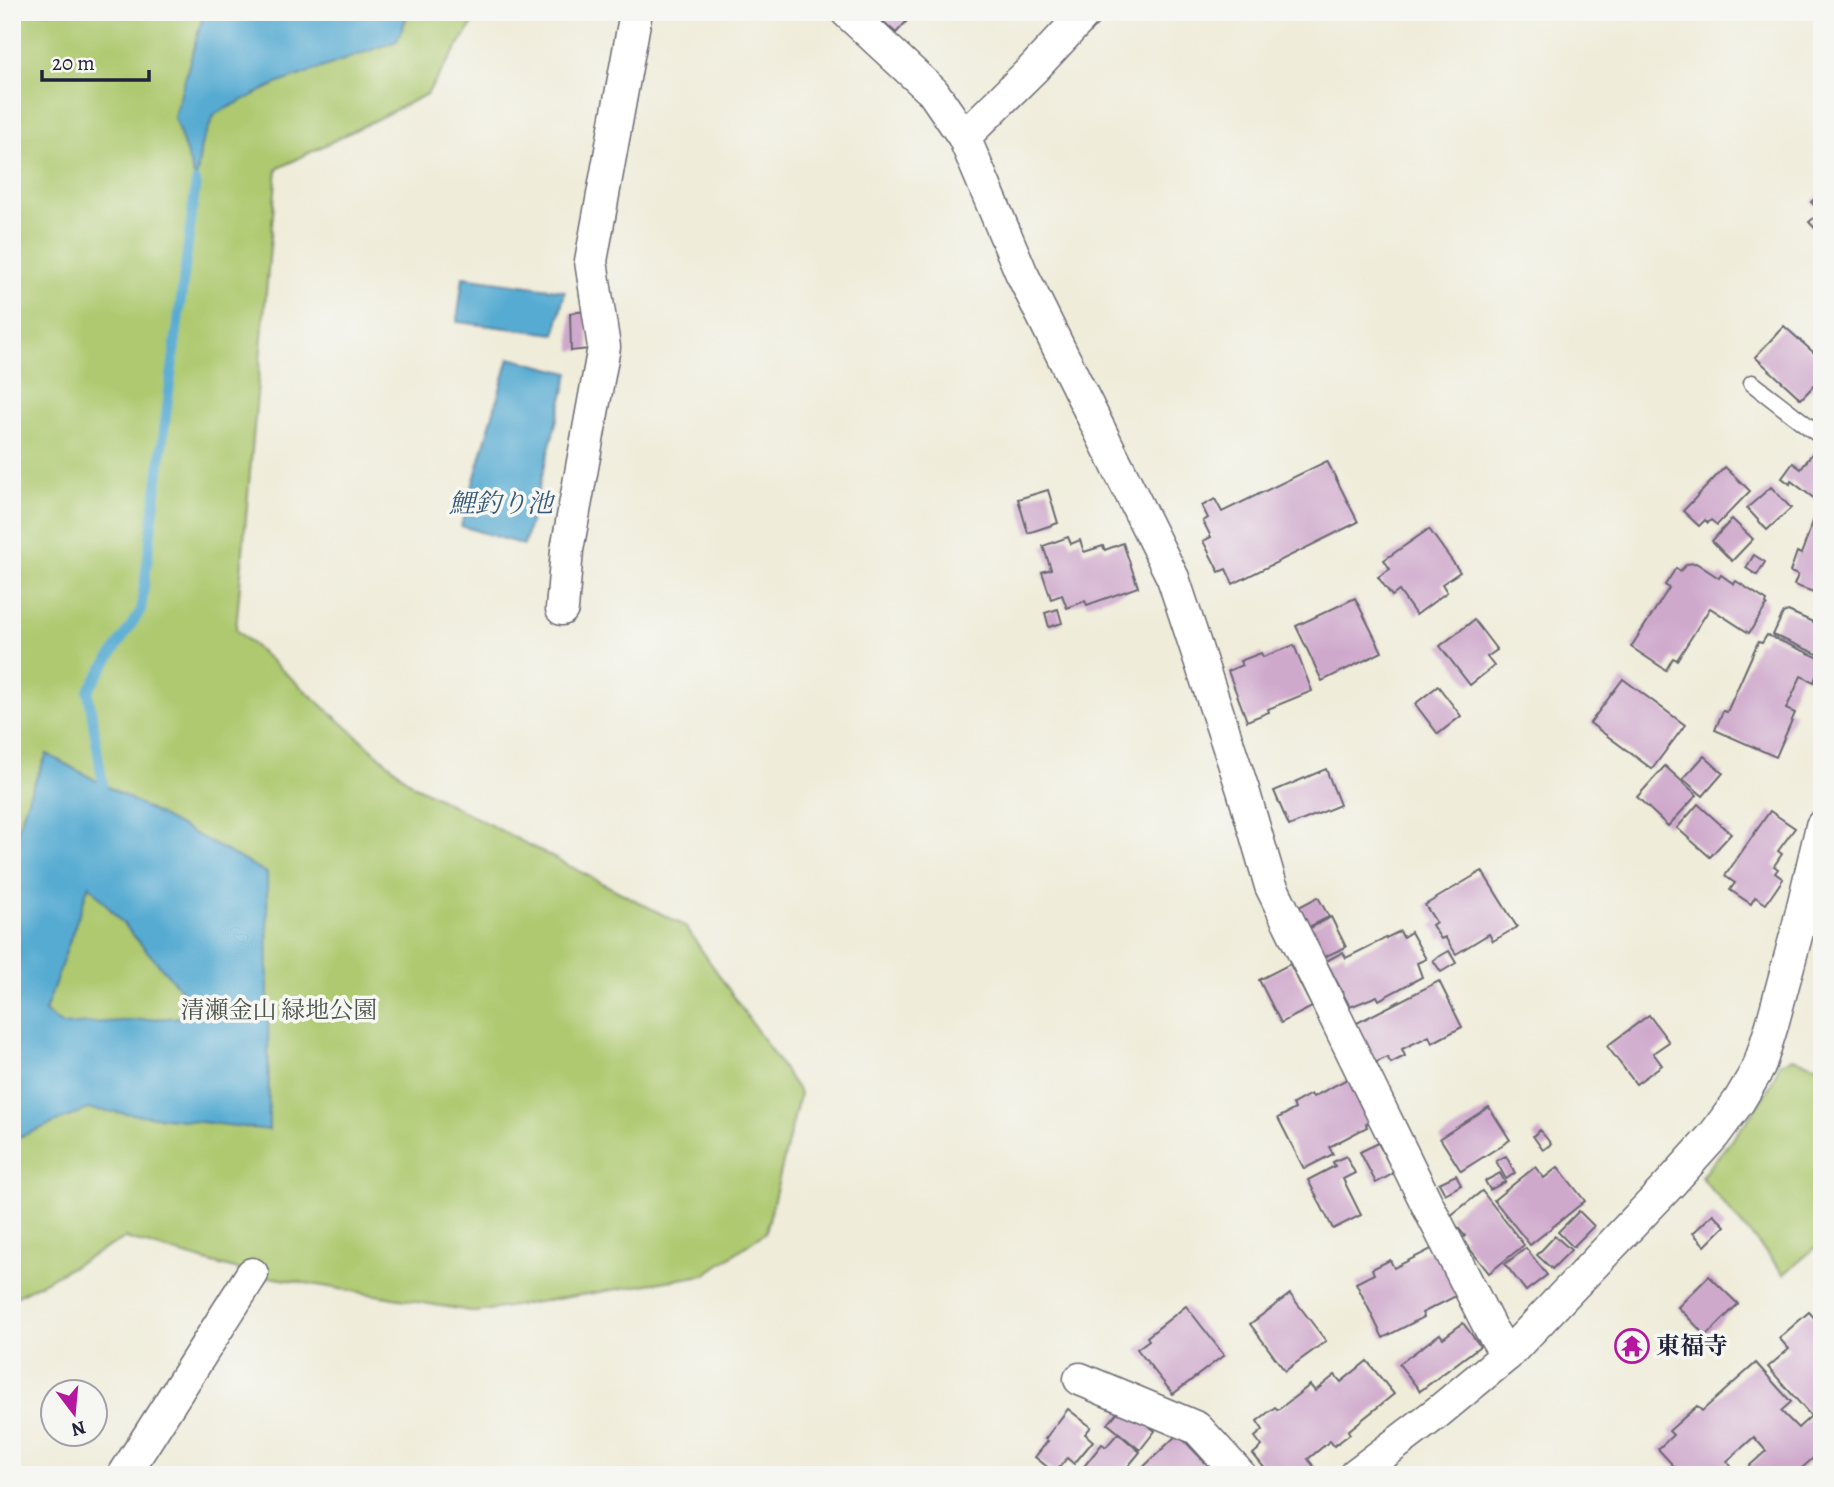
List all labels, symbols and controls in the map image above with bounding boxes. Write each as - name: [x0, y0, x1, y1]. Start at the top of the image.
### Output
- scale bar: [42, 38, 149, 82]
- text: 20 m: [52, 49, 95, 77]
- water label: 鯉釣り池: [449, 486, 556, 521]
- park label: 清瀬金山 緑地公園: [181, 994, 377, 1026]
- temple icon: 東福寺: [1613, 1327, 1651, 1365]
- place label: 東福寺: [1656, 1330, 1728, 1362]
- north arrow: [38, 1378, 108, 1448]
- text: N: [68, 1414, 89, 1443]

